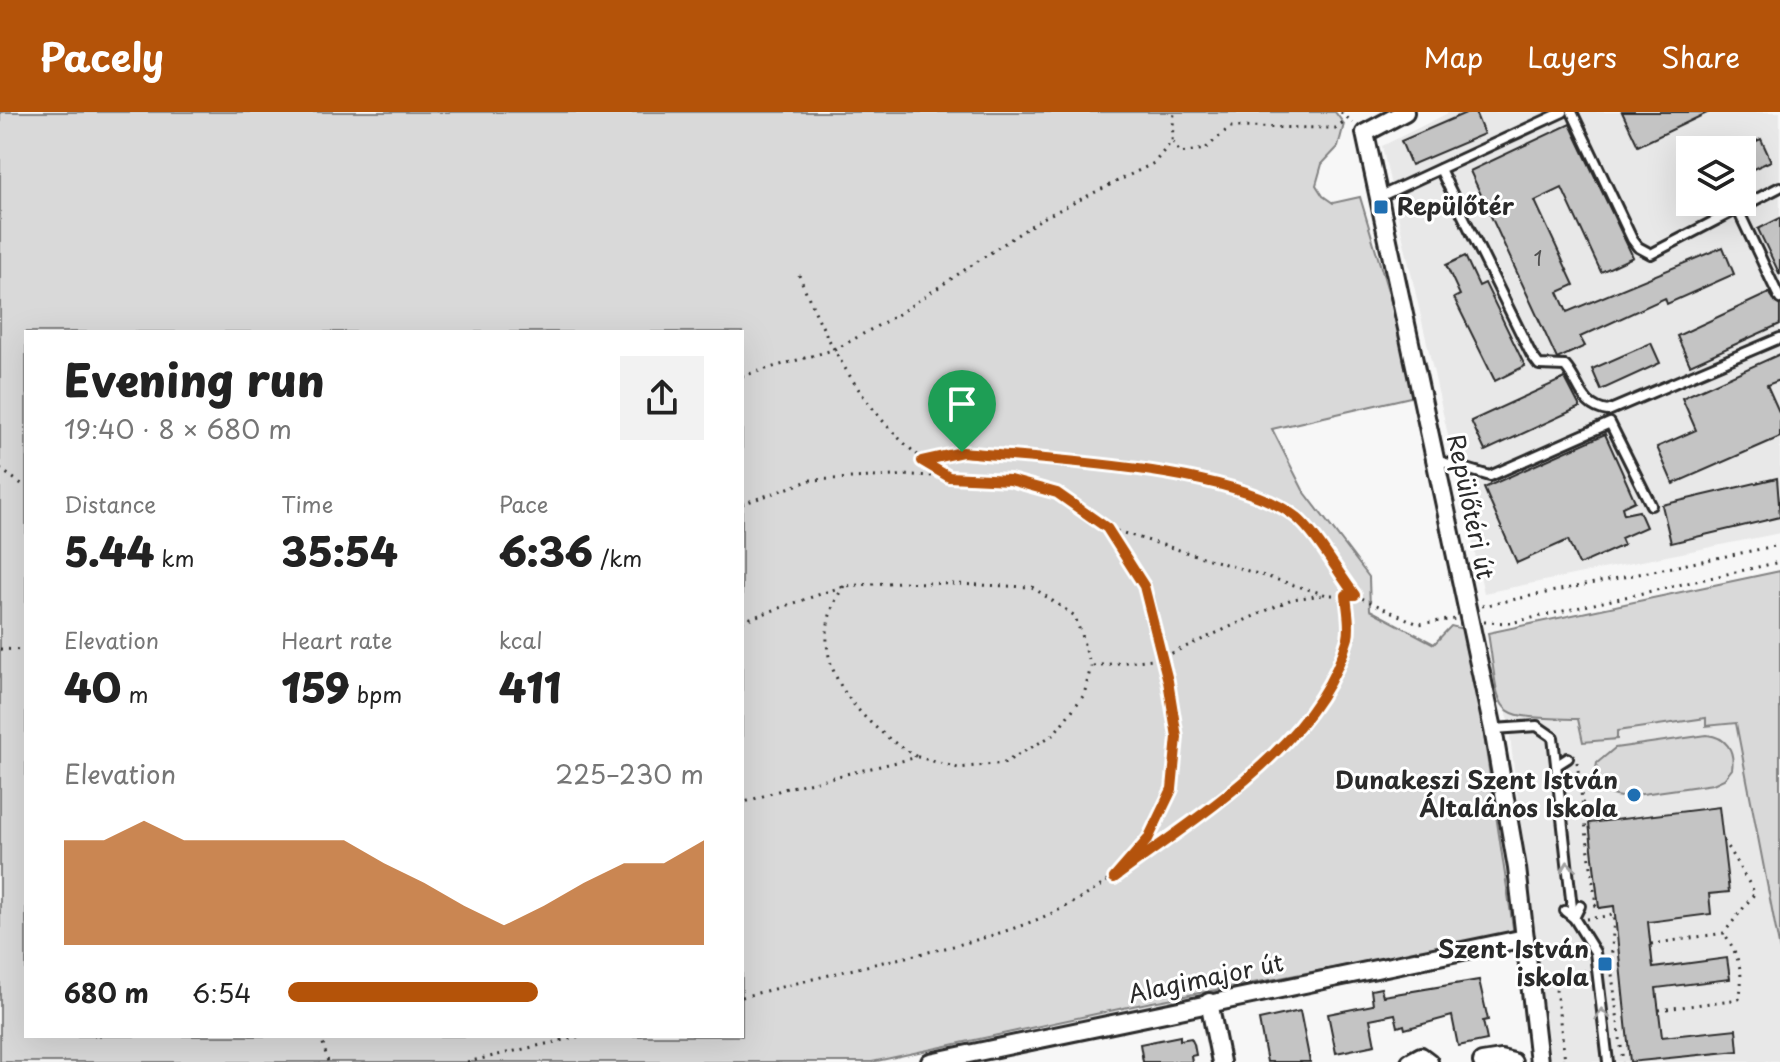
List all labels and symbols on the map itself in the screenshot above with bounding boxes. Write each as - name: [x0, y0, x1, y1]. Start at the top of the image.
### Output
- place label: Repülőtér: [1397, 187, 1515, 223]
- marker: Repülőtér: [1372, 198, 1390, 216]
- house number: 1: [1534, 243, 1542, 273]
- pin: [928, 370, 996, 452]
- street label: Repülőtéri út: [1439, 431, 1505, 583]
- place label: Dunakeszi Szent István Általános Iskola: [1335, 761, 1619, 825]
- marker: Dunakeszi Szent István Általános Iskola: [1625, 786, 1643, 804]
- one-way arrow: [1559, 860, 1576, 873]
- place label: Szent István iskola: [1438, 930, 1590, 994]
- street label: Alagimajor út: [1125, 943, 1287, 1011]
- marker: Szent István iskola: [1596, 955, 1614, 973]
- one-way arrow: [1594, 1007, 1611, 1020]

